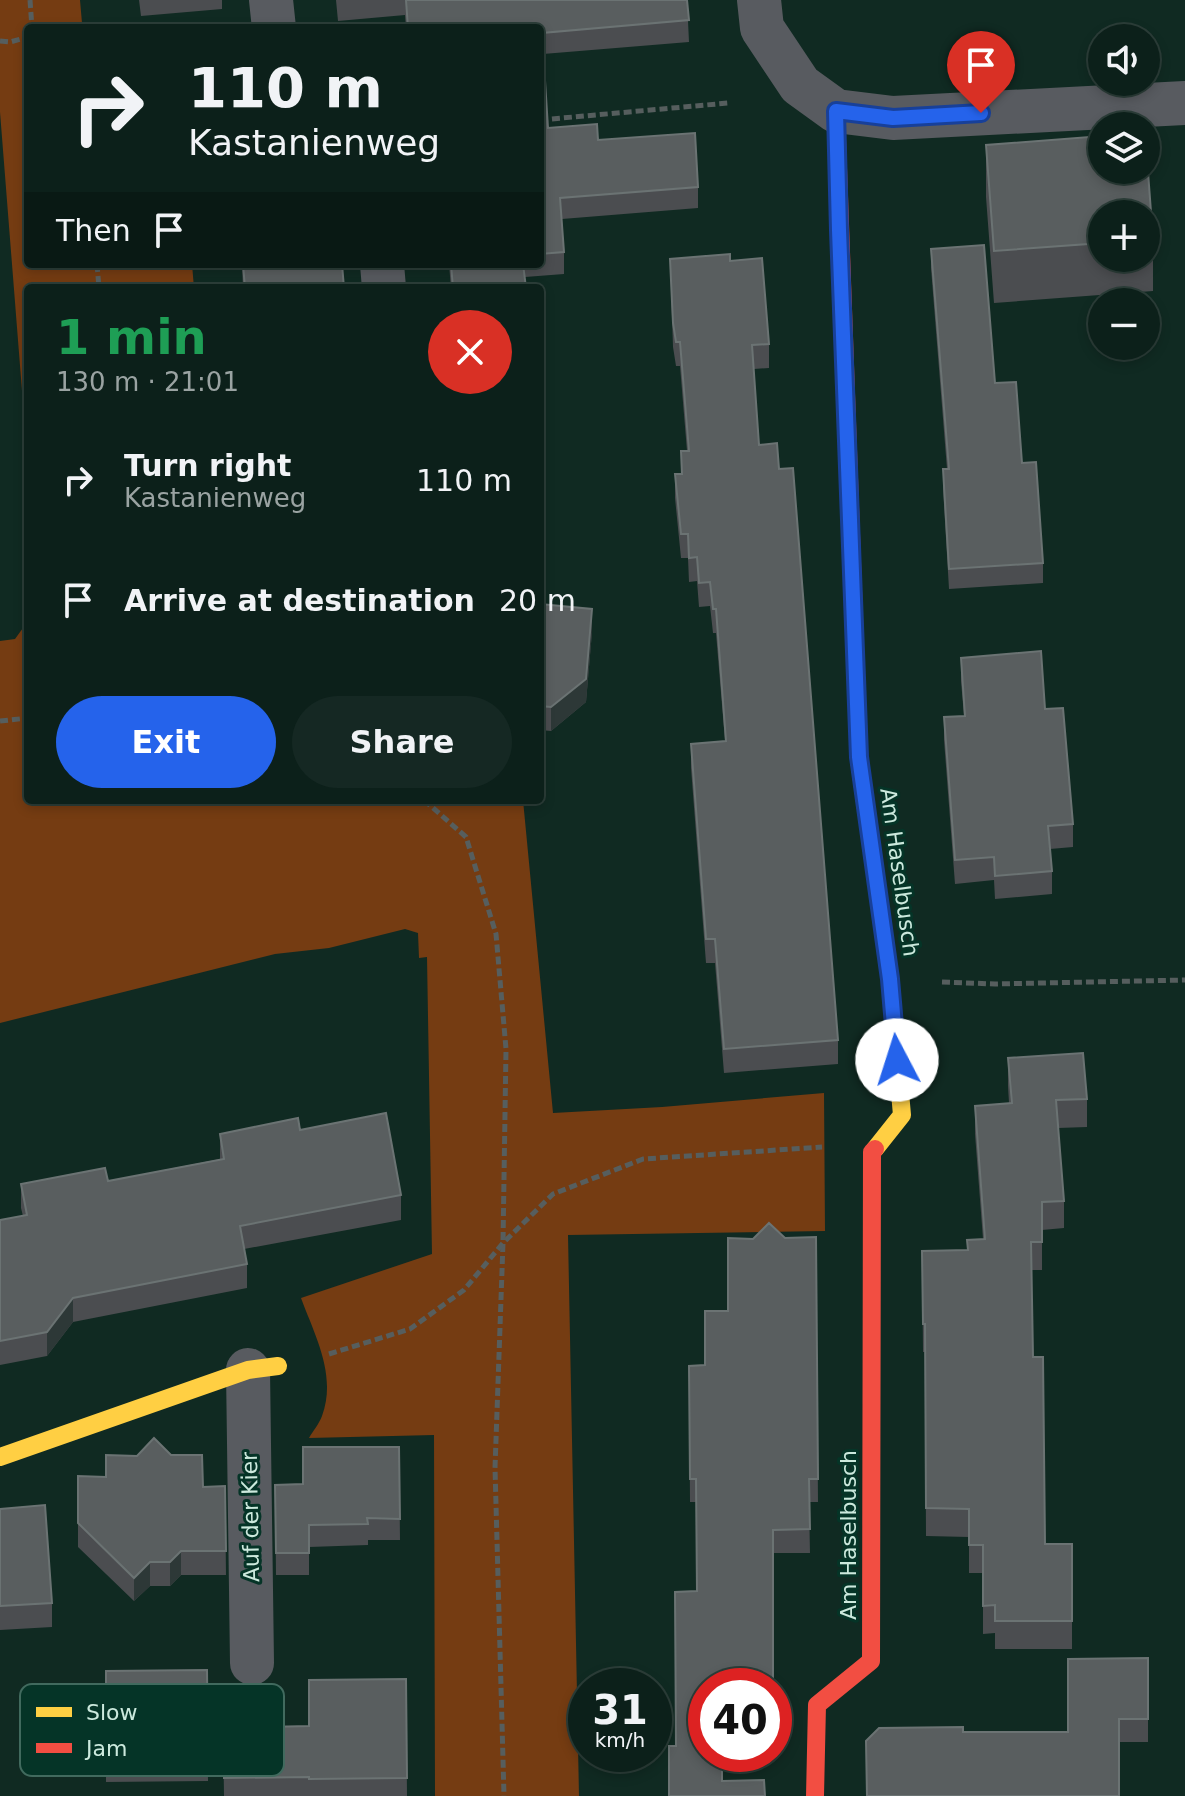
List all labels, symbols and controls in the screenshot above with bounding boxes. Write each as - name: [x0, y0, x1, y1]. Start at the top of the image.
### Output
- map controls: [1088, 24, 1160, 360]
- button: sound: [1088, 24, 1160, 96]
- pin: [947, 31, 1015, 113]
- icon: arrive: [959, 43, 1003, 87]
- text: 110 m: [188, 55, 383, 120]
- icon: right: [56, 56, 160, 160]
- button: layers: [1088, 112, 1160, 184]
- text: Kastanienweg: [188, 122, 440, 163]
- button: +: [1088, 200, 1160, 272]
- icon: arrive: [147, 208, 191, 252]
- text: Then: [56, 213, 131, 248]
- button: −: [1088, 288, 1160, 360]
- text: 1 min: [56, 309, 207, 365]
- button: close: [428, 310, 512, 394]
- text: 130 m · 21:01: [56, 367, 239, 397]
- text: Turn right: [124, 448, 291, 483]
- icon: right: [56, 458, 100, 502]
- text: 110 m: [416, 463, 512, 498]
- text: Kastanienweg: [124, 483, 306, 513]
- icon: arrive: [56, 578, 100, 622]
- text: Arrive at destination: [124, 583, 475, 618]
- text: 20 m: [499, 583, 576, 618]
- button: Exit: [56, 696, 276, 788]
- button: Share: [292, 696, 512, 788]
- street label: Am Haselbusch: [875, 786, 924, 958]
- position arrow: [855, 1018, 939, 1102]
- street label: Am Haselbusch: [836, 1450, 861, 1620]
- street label: Auf der Kier: [237, 1451, 264, 1582]
- speed limit sign: 40: [688, 1668, 792, 1772]
- legend: [20, 1684, 284, 1776]
- text: 31: [592, 1687, 648, 1733]
- text: Slow: [86, 1700, 138, 1725]
- text: km/h: [595, 1728, 645, 1752]
- text: Jam: [84, 1736, 127, 1761]

